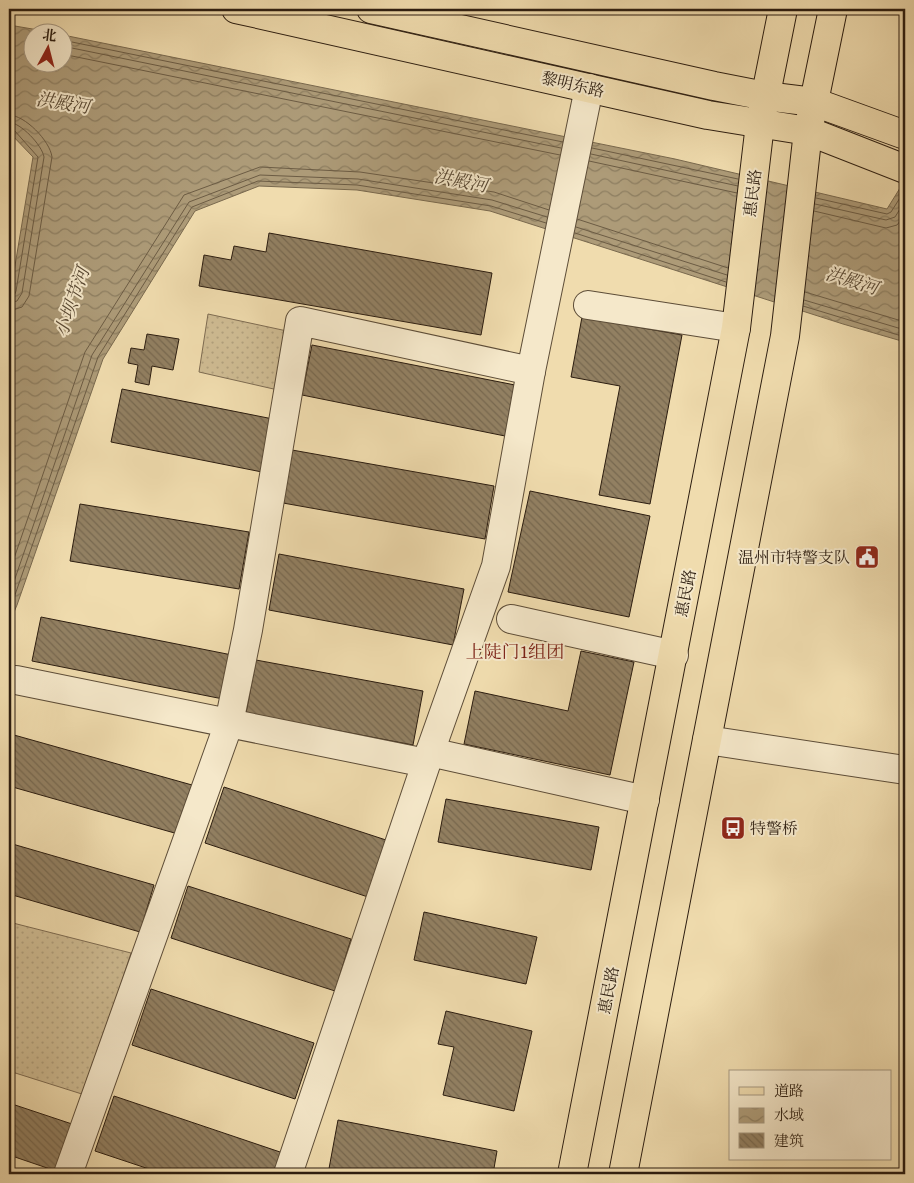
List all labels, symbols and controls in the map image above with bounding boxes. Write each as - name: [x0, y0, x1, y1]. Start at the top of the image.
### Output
- north arrow: [22, 22, 72, 72]
- text: 北: [41, 24, 58, 46]
- street label: 黎明东路: [539, 65, 607, 103]
- water label: 洪殿河: [34, 85, 95, 121]
- water label: 洪殿河: [432, 162, 493, 199]
- street label: 惠民路: [737, 168, 767, 218]
- water label: 洪殿河: [822, 260, 885, 302]
- water label: 小坝节河: [47, 261, 97, 340]
- public building icon: 温州市特警支队: [854, 544, 880, 570]
- place label: 温州市特警支队: [738, 545, 850, 569]
- street label: 惠民路: [669, 567, 701, 619]
- district label: 上陡门1组团: [466, 638, 564, 665]
- bus stop icon: 特警桥: [720, 815, 746, 841]
- place label: 特警桥: [750, 816, 798, 840]
- street label: 惠民路: [592, 964, 624, 1016]
- legend: [729, 1070, 892, 1160]
- text: 道路: [774, 1080, 804, 1101]
- text: 水域: [774, 1104, 804, 1125]
- text: 建筑: [774, 1130, 804, 1151]

